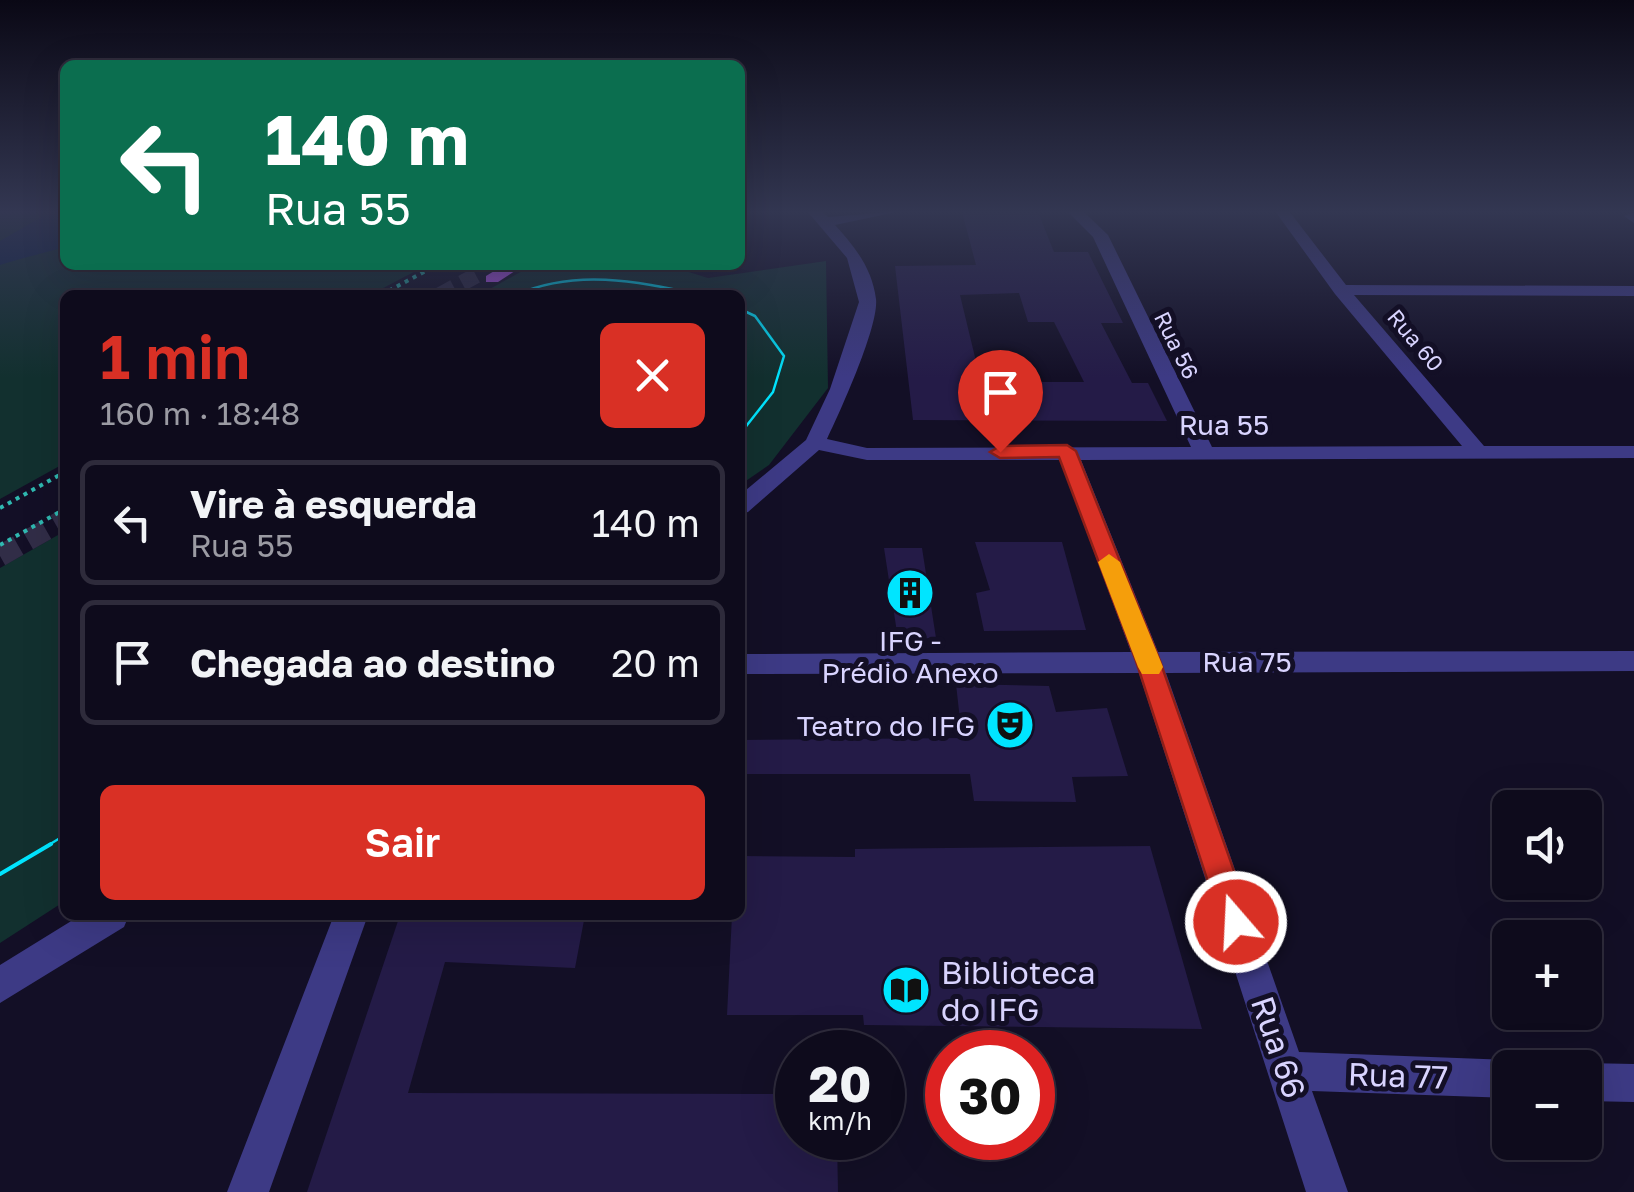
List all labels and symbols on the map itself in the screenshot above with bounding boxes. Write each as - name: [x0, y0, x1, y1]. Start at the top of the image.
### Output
- street label: Rua 60: [1382, 303, 1450, 377]
- street label: Rua 56: [1149, 307, 1205, 383]
- pin: [958, 350, 1043, 453]
- street label: Rua 55: [1179, 408, 1269, 441]
- building icon: IFG - Prédio Anexo: [884, 567, 936, 619]
- place label: IFG - Prédio Anexo: [821, 624, 999, 689]
- street label: Rua 75: [1202, 645, 1292, 678]
- theatre icon: Teatro do IFG: [984, 699, 1036, 751]
- place label: Teatro do IFG: [797, 709, 975, 742]
- position arrow: [1184, 870, 1288, 974]
- place label: Biblioteca do IFG: [941, 953, 1096, 1028]
- library icon: Biblioteca do IFG: [880, 964, 932, 1016]
- street label: Rua 66: [1244, 991, 1314, 1103]
- speed limit sign: 30: [925, 1030, 1055, 1160]
- street label: Rua 77: [1347, 1054, 1449, 1096]

